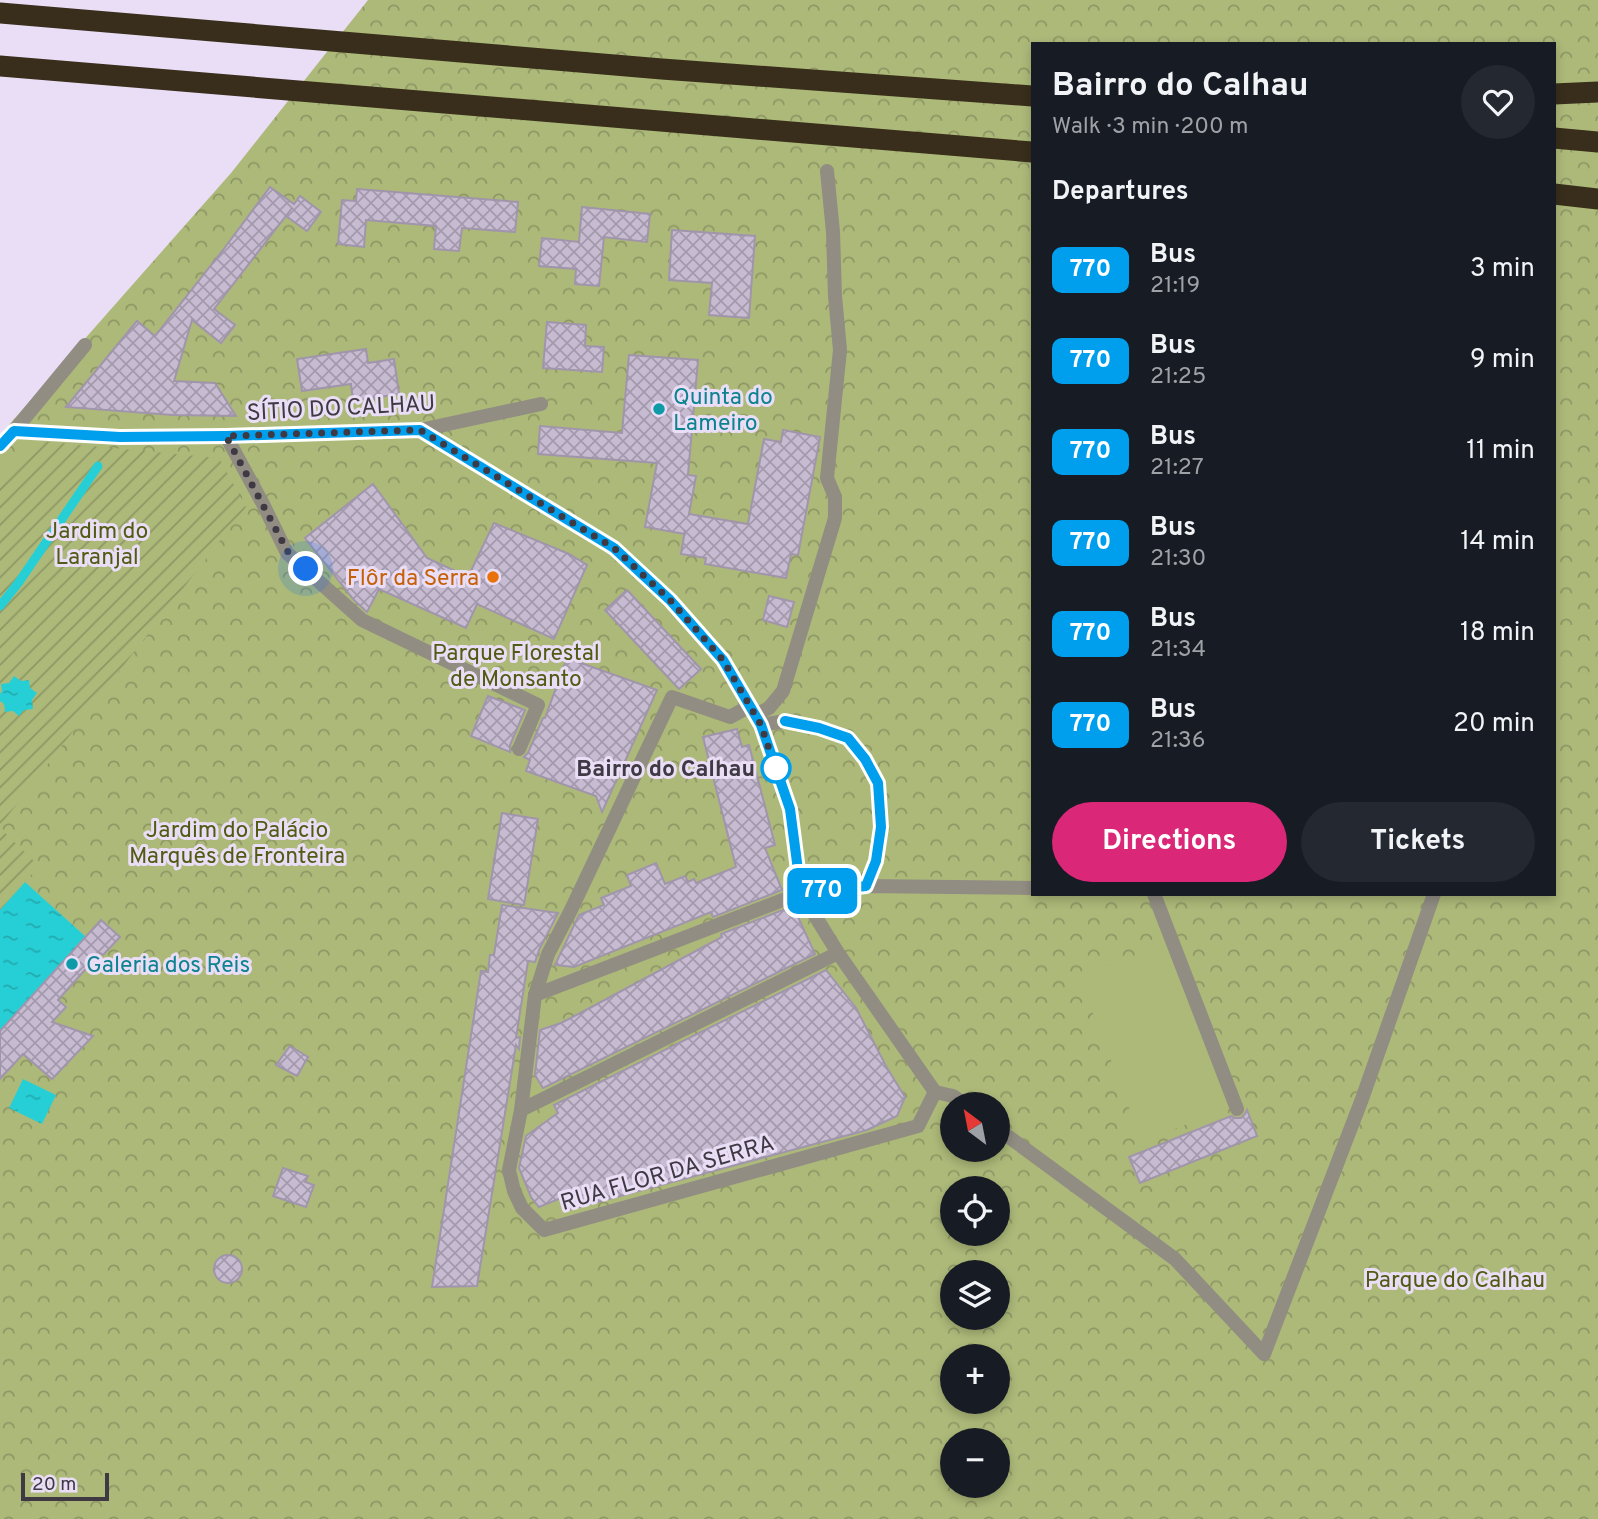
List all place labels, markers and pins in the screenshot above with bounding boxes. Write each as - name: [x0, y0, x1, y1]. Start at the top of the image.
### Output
- place label: Quinta do Lameiro: [673, 384, 773, 439]
- marker: Quinta do Lameiro: [651, 401, 667, 417]
- place label: Flôr da Serra: [347, 565, 479, 594]
- marker: Flôr da Serra: [485, 569, 501, 585]
- marker: Bairro do Calhau: [761, 753, 791, 783]
- place label: Bairro do Calhau: [576, 756, 755, 785]
- place label: Galeria dos Reis: [86, 952, 250, 981]
- marker: Galeria dos Reis: [64, 956, 80, 972]

